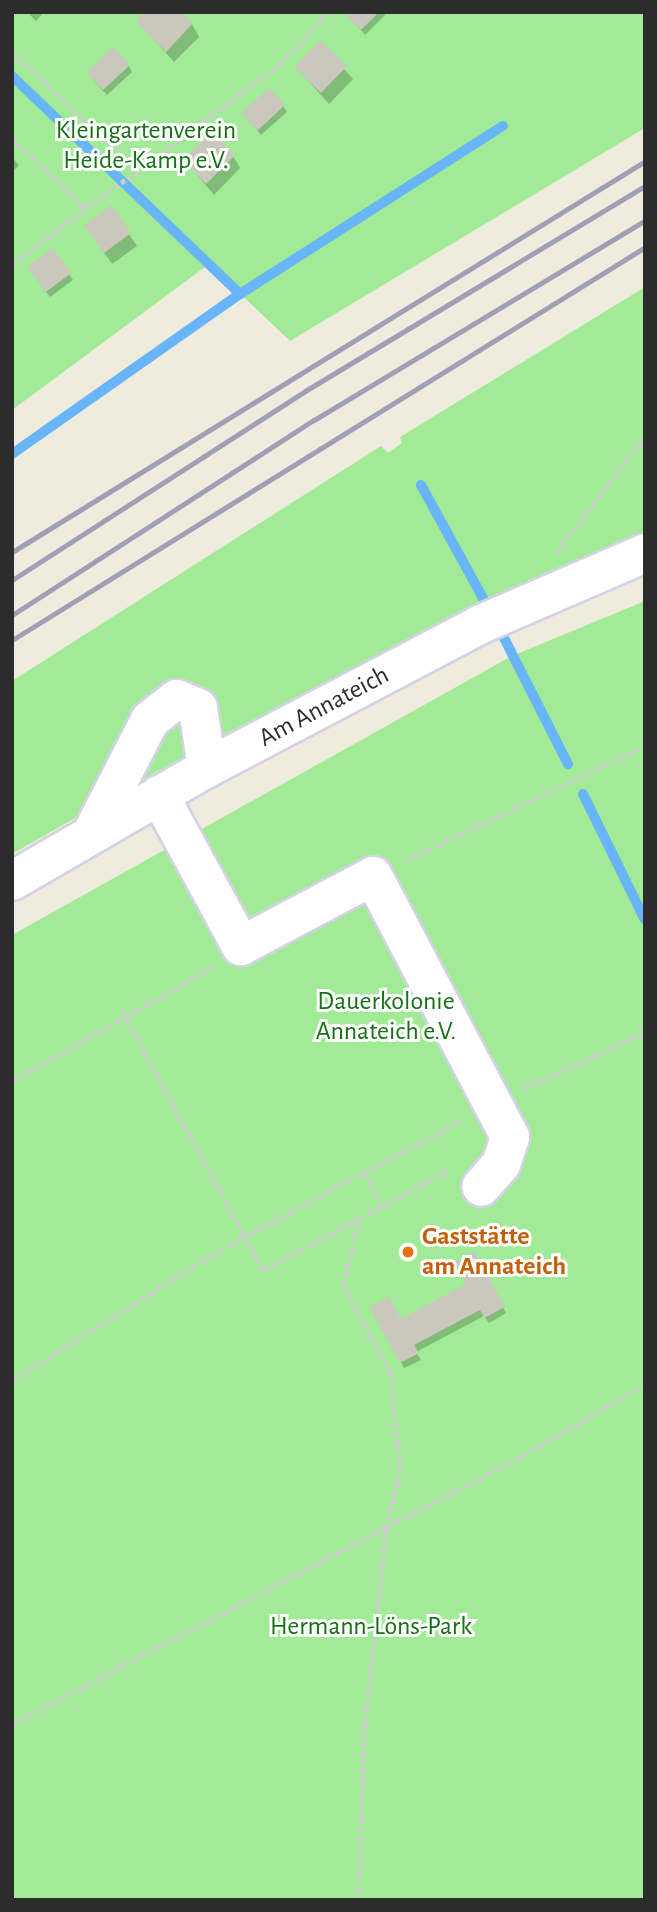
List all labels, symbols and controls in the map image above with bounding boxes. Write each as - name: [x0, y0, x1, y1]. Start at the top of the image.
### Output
- park label: Kleingartenverein Heide-Kamp e.V.: [56, 115, 236, 176]
- street label: Am Annateich: [254, 660, 394, 754]
- park label: Dauerkolonie Annateich e.V.: [316, 986, 456, 1048]
- place label: Gaststätte am Annateich: [422, 1221, 566, 1282]
- marker: Gaststätte am Annateich: [400, 1244, 416, 1260]
- park label: Hermann-Löns-Park: [270, 1611, 472, 1643]

